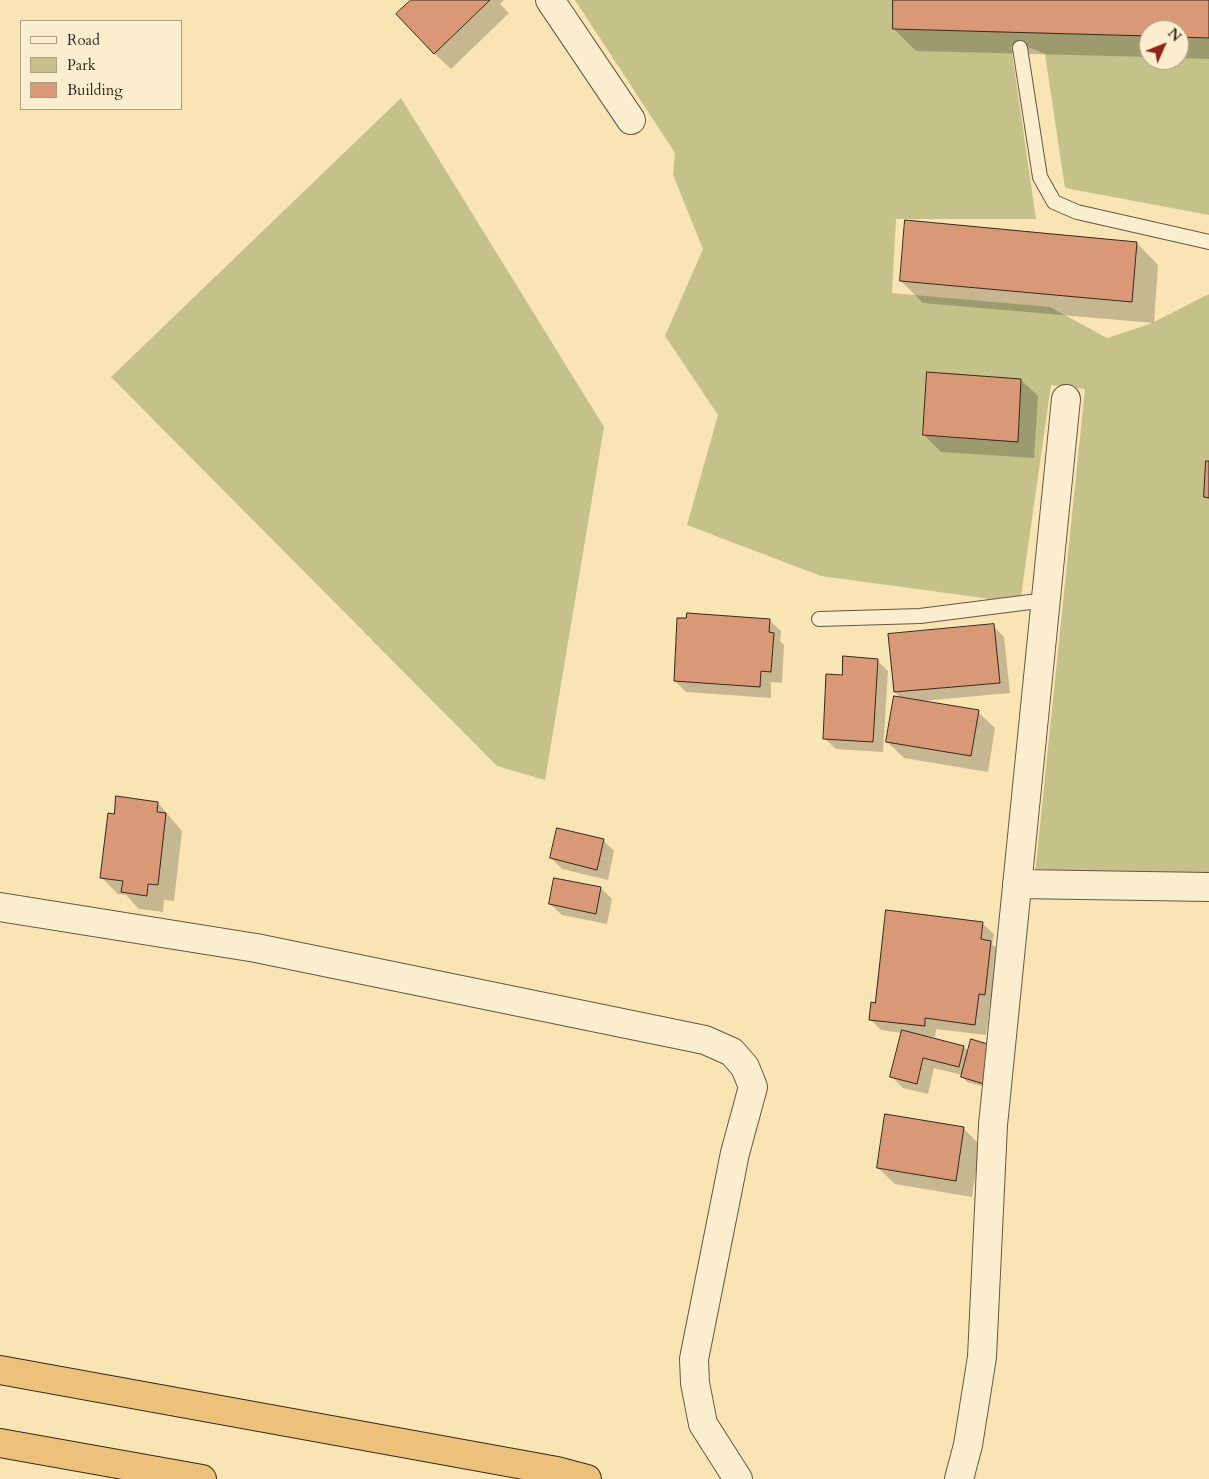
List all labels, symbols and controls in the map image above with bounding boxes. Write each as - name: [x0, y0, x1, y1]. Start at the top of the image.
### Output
- legend: [20, 20, 182, 110]
- north arrow: [1139, 20, 1189, 70]
- text: N: [1163, 24, 1185, 46]
- text: Road: [67, 30, 100, 50]
- text: Park: [67, 55, 96, 75]
- text: Building: [67, 80, 123, 100]

